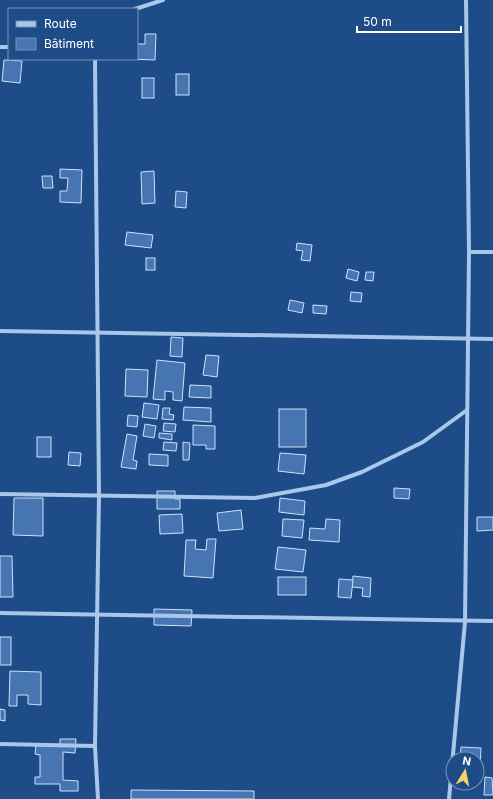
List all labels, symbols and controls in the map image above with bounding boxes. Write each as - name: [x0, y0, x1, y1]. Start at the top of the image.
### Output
- legend: [8, 8, 138, 60]
- scale bar: [357, 8, 461, 34]
- text: 50 m: [363, 14, 392, 29]
- text: Route: [44, 16, 77, 31]
- text: Bâtiment: [44, 36, 94, 51]
- north arrow: [445, 751, 485, 791]
- text: N: [461, 754, 472, 769]

